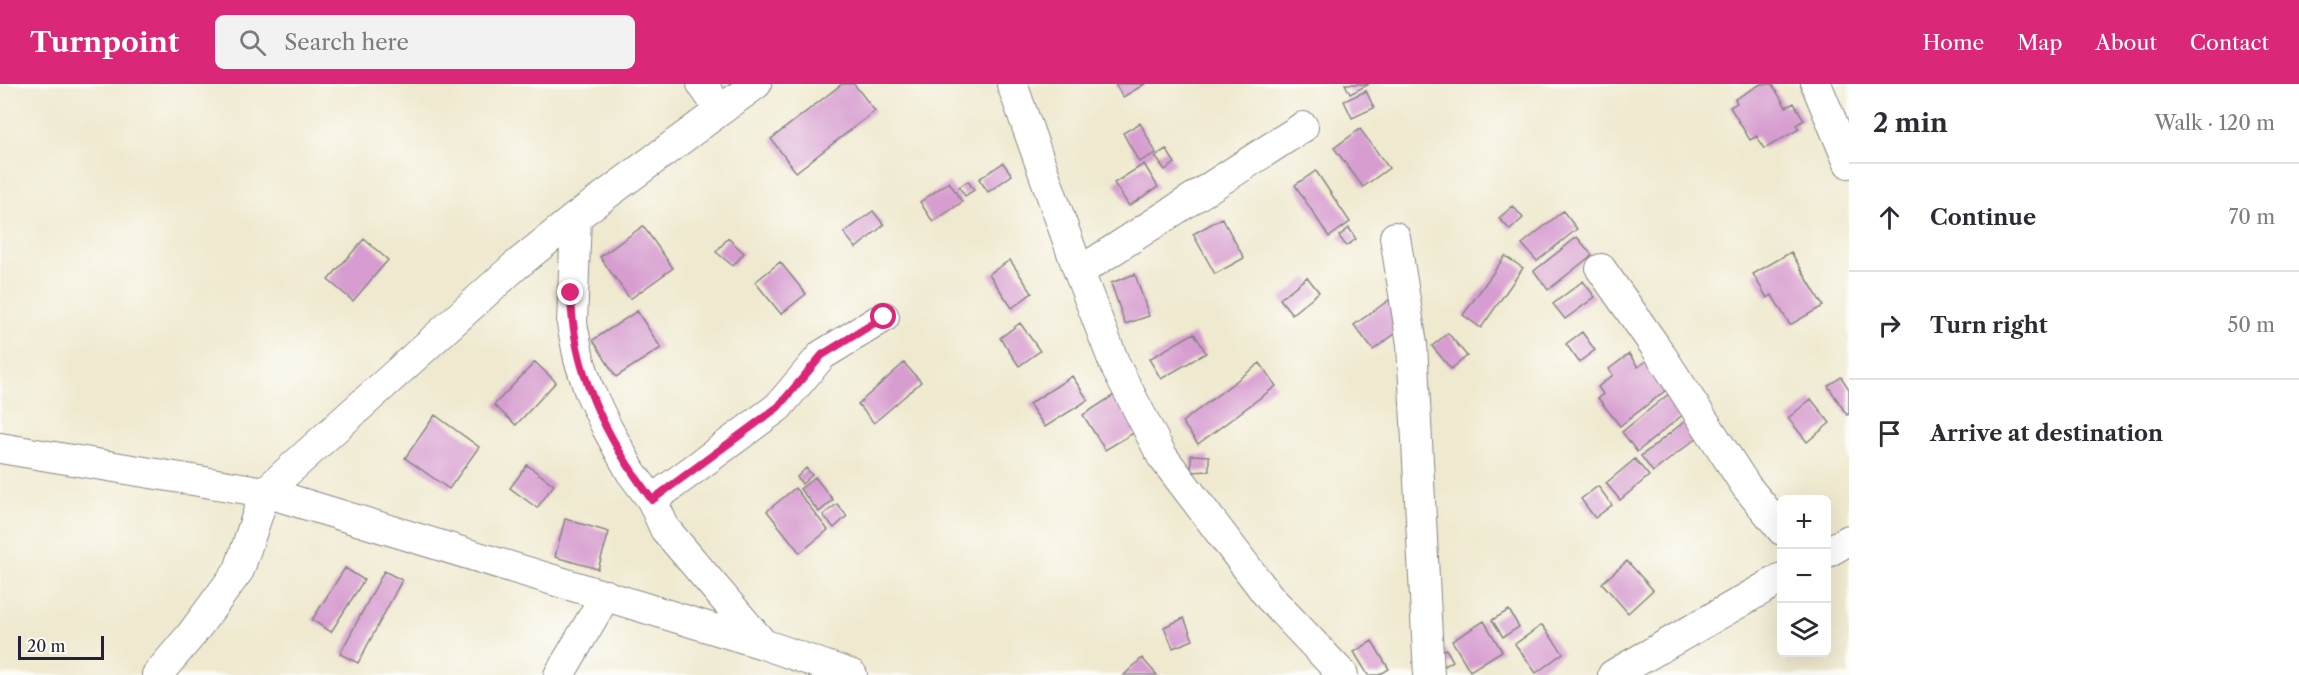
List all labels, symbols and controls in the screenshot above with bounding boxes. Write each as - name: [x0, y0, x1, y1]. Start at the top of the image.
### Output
- search box: [215, 15, 635, 69]
- text: Turnpoint: [30, 25, 179, 59]
- icon: search: [236, 26, 269, 59]
- text: Search here: [284, 29, 409, 56]
- text: Home: [1923, 30, 1984, 55]
- text: Map: [2017, 30, 2062, 55]
- text: About: [2095, 30, 2157, 55]
- text: Contact: [2190, 30, 2269, 55]
- text: 2 min: [1873, 107, 1948, 139]
- text: Walk · 120 m: [2154, 111, 2275, 135]
- icon: ahead: [1873, 201, 1906, 234]
- text: Continue: [1930, 204, 2036, 231]
- text: 70 m: [2229, 205, 2275, 229]
- route end: [557, 279, 583, 305]
- route start: [870, 303, 896, 329]
- icon: right: [1873, 309, 1906, 342]
- text: Turn right: [1930, 312, 2048, 339]
- text: 50 m: [2228, 313, 2275, 337]
- icon: arrive: [1873, 417, 1906, 450]
- text: Arrive at destination: [1930, 420, 2163, 447]
- map controls: [1777, 495, 1831, 657]
- button: +: [1777, 495, 1831, 549]
- button: −: [1777, 549, 1831, 603]
- button: layers: [1777, 603, 1831, 657]
- scale bar: [18, 633, 104, 660]
- text: 20 m: [27, 636, 66, 656]

